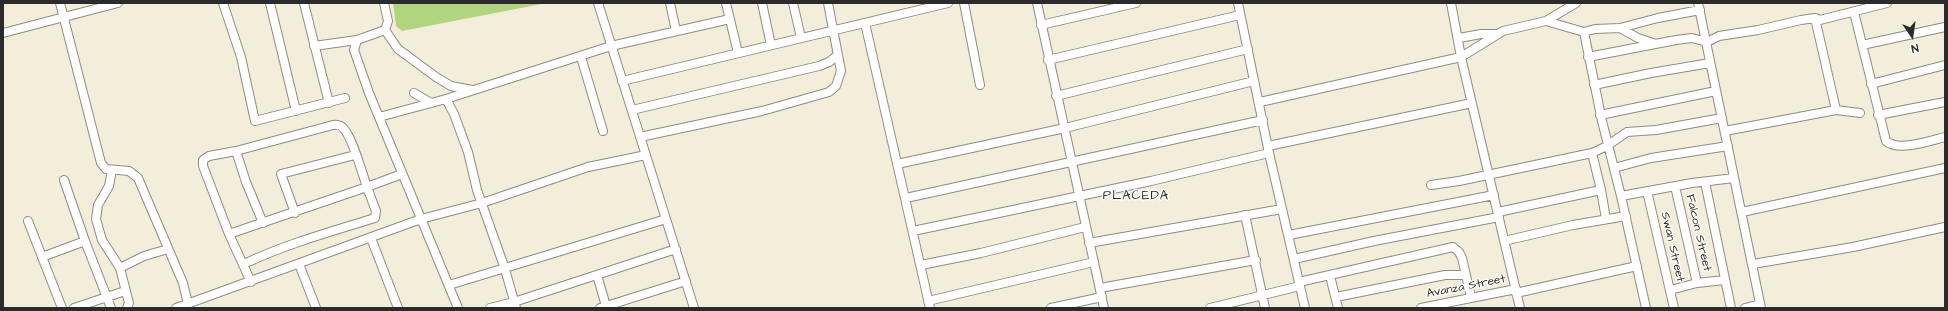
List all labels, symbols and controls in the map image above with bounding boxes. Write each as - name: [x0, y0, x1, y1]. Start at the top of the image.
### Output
- north arrow: [1892, 16, 1932, 56]
- text: N: [1910, 40, 1920, 56]
- district label: PLACEDA: [1103, 188, 1169, 204]
- street label: Falcon Street: [1682, 193, 1714, 273]
- street label: Swan Street: [1657, 211, 1687, 283]
- street label: Avanza Street: [1425, 272, 1507, 302]

